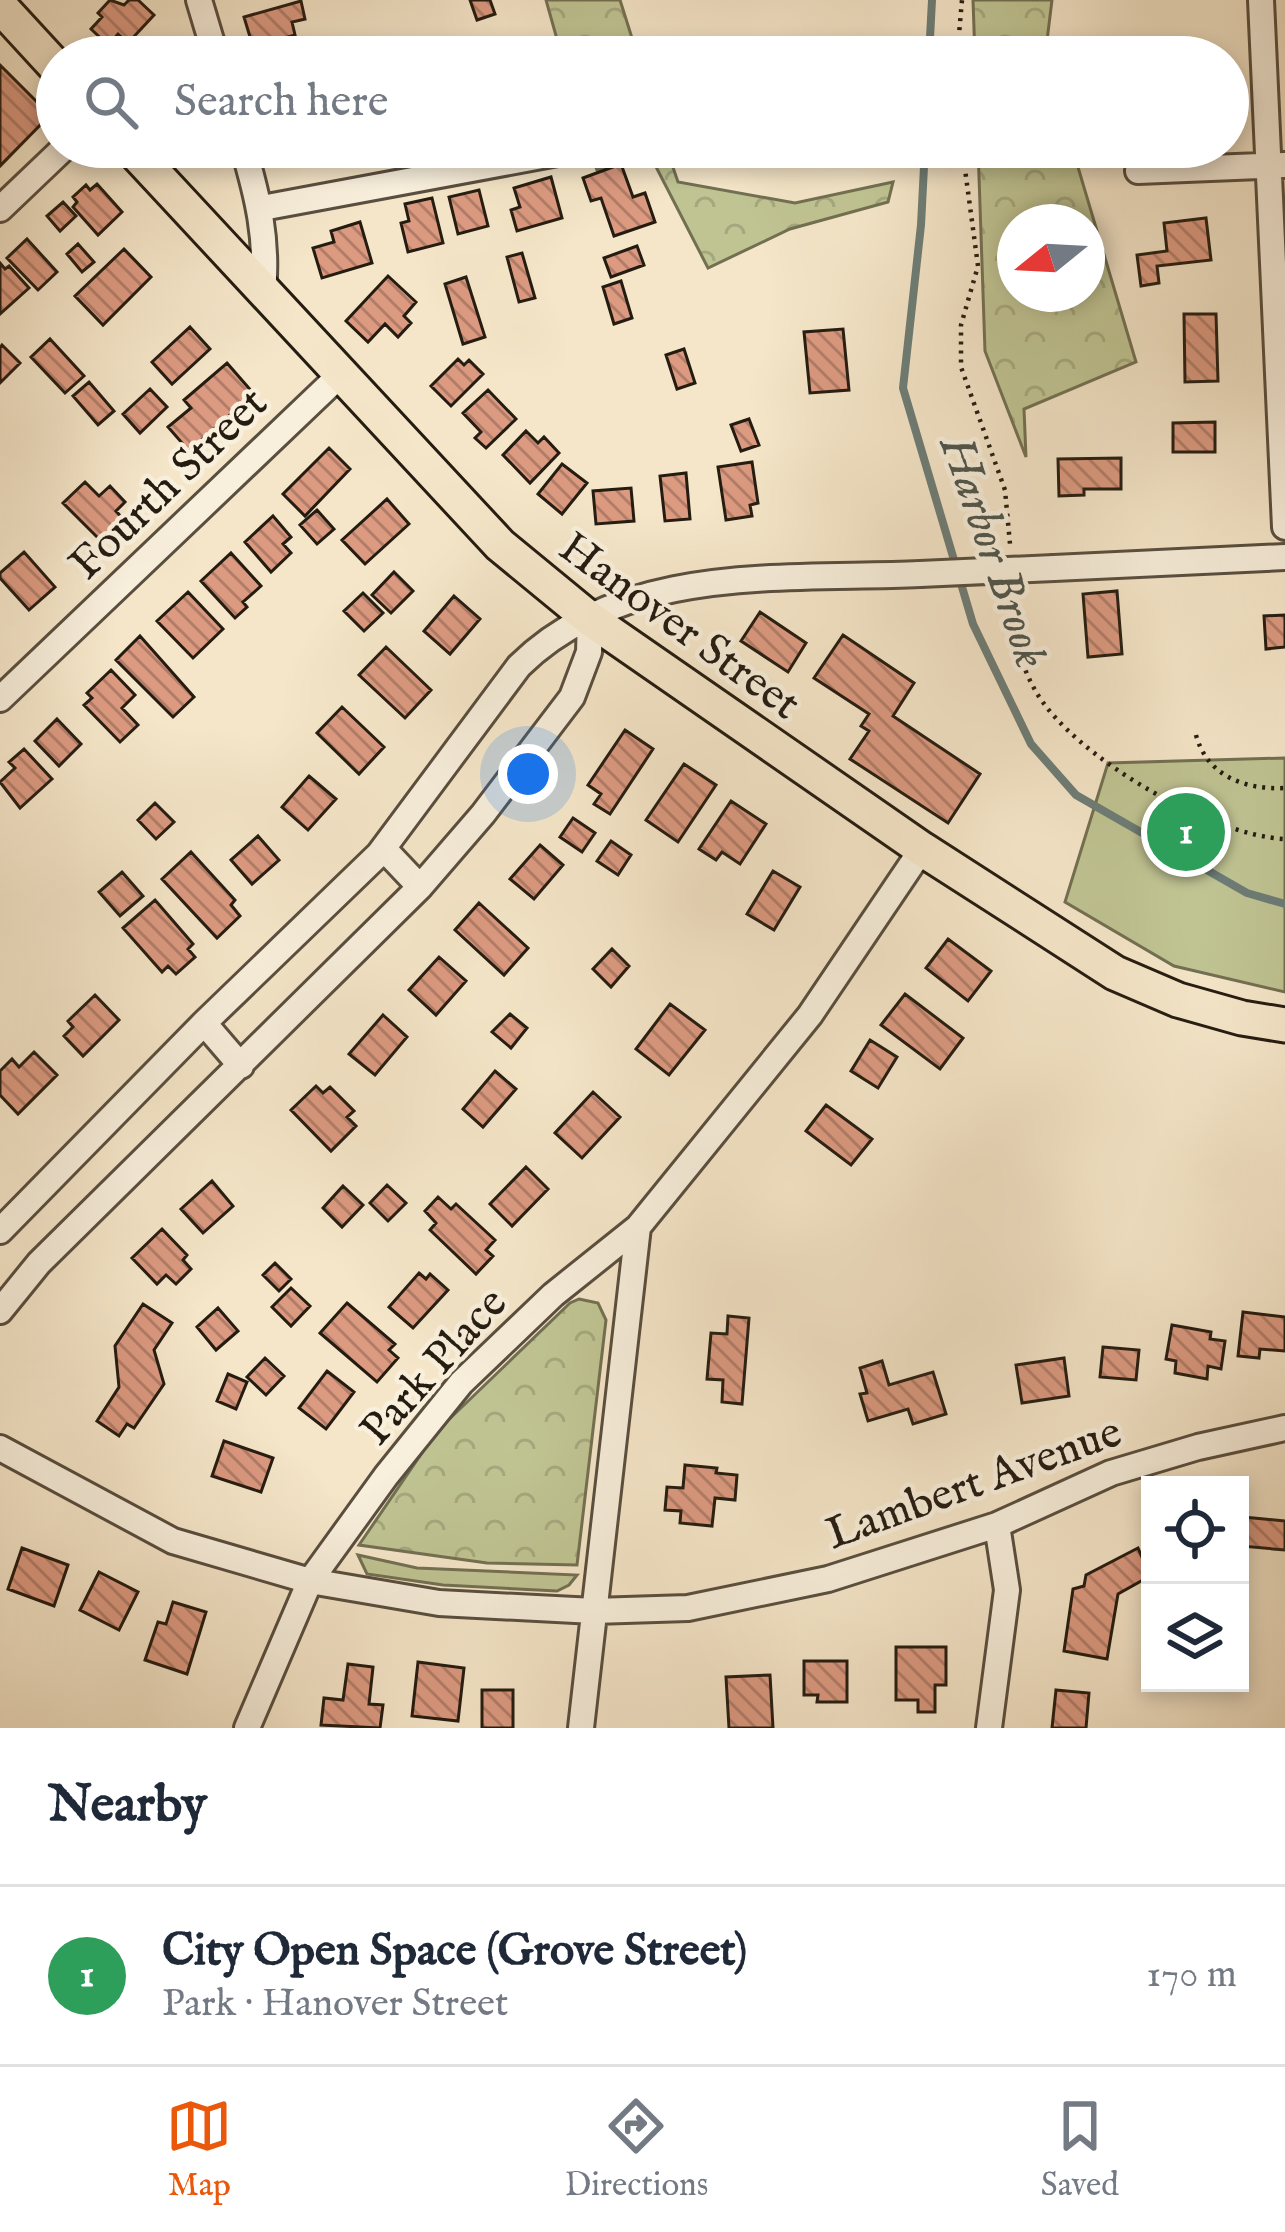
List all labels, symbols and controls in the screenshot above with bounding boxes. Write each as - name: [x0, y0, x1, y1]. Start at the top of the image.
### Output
- search box: [36, 36, 1249, 168]
- icon: search: [78, 69, 144, 135]
- text: Search here: [174, 74, 388, 131]
- north arrow: [997, 204, 1105, 312]
- street label: Fourth Street: [59, 376, 280, 593]
- water label: Harbor Brook: [924, 426, 1060, 676]
- street label: Hanover Street: [547, 520, 811, 733]
- your location: [498, 744, 558, 804]
- pin: 1: [1147, 787, 1225, 877]
- street label: Park Place: [349, 1276, 520, 1458]
- street label: Lambert Avenue: [819, 1404, 1130, 1564]
- map controls: [1141, 1476, 1249, 1692]
- button: locate: [1141, 1476, 1249, 1584]
- button: layers: [1141, 1584, 1249, 1692]
- text: Nearby: [48, 1774, 207, 1839]
- text: City Open Space (Grove Street): [162, 1923, 747, 1980]
- text: 1: [80, 1951, 94, 2000]
- text: 170 m: [1146, 1951, 1237, 2000]
- text: Park · Hanover Street: [162, 1980, 508, 2029]
- tab: Map: [166, 2093, 232, 2207]
- tab: Directions: [565, 2093, 708, 2207]
- tab: Saved: [1041, 2093, 1119, 2207]

